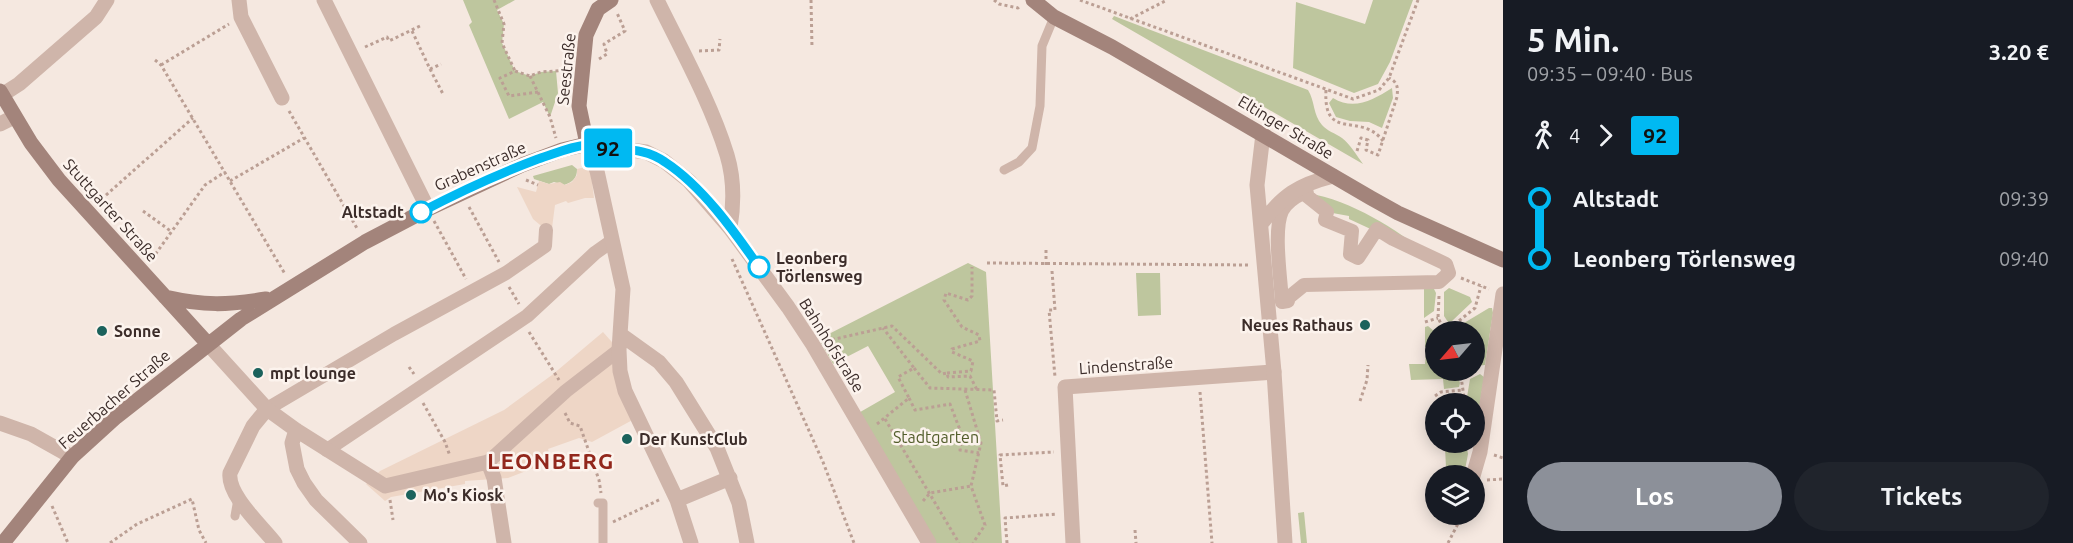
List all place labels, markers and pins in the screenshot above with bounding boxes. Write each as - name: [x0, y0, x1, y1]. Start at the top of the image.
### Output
- marker: Altstadt: [410, 201, 432, 223]
- place label: Altstadt: [342, 203, 404, 221]
- place label: Leonberg Törlensweg: [776, 249, 863, 285]
- marker: Leonberg Törlensweg: [748, 256, 770, 278]
- place label: Neues Rathaus: [1241, 316, 1353, 334]
- marker: Neues Rathaus: [1358, 318, 1372, 332]
- place label: Sonne: [114, 322, 161, 340]
- marker: Sonne: [95, 324, 109, 338]
- place label: mpt lounge: [270, 364, 356, 382]
- marker: mpt lounge: [251, 366, 265, 380]
- place label: Der KunstClub: [639, 430, 748, 448]
- marker: Der KunstClub: [620, 432, 634, 446]
- place label: Mo's Kiosk: [423, 486, 503, 504]
- marker: Mo's Kiosk: [404, 488, 418, 502]

